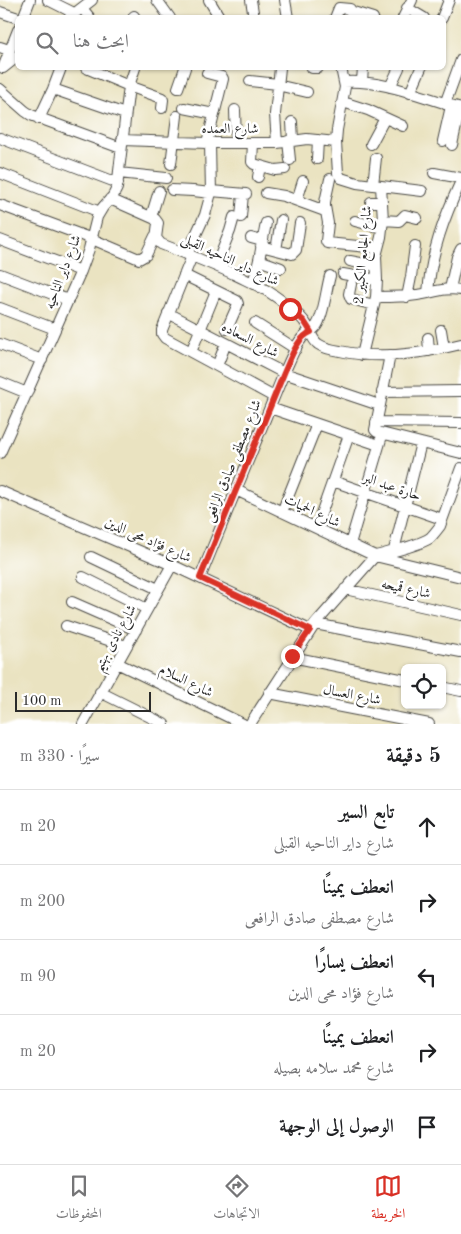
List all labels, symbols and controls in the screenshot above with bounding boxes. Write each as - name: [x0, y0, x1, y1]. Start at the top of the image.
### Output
- search box: [15, 15, 446, 70]
- icon: search: [33, 29, 61, 57]
- text: ابحث هنا: [73, 33, 129, 52]
- street label: شارع العمده: [201, 122, 259, 140]
- street label: شارع الجامع الكبير 2: [351, 205, 380, 305]
- street label: شارع داير الناحيه القبلى: [178, 231, 281, 292]
- street label: شارع داير الناحيه: [42, 233, 87, 312]
- route start: [279, 298, 302, 321]
- street label: شارع السعاده: [218, 320, 281, 364]
- street label: شارع مصطفى صادق الرافعى: [201, 397, 268, 526]
- street label: حارة عبد البر: [359, 470, 423, 504]
- street label: شارع الحميات: [280, 492, 342, 534]
- street label: شارع فؤاد محى الدين: [101, 515, 193, 569]
- street label: شارع قميحه: [379, 576, 432, 605]
- street label: شارع نادى بهتيم: [91, 602, 144, 677]
- route end: [281, 645, 304, 668]
- street label: شارع السلام: [155, 662, 215, 704]
- map controls: [401, 664, 446, 709]
- button: locate: [401, 664, 446, 709]
- street label: شارع العسال: [321, 683, 382, 711]
- scale bar: [15, 689, 151, 712]
- text: 100 m: [22, 694, 61, 708]
- text: 5 دقيقة: [386, 746, 441, 767]
- text: سيرًا · 330 m: [20, 749, 100, 765]
- text: تابع السير: [339, 804, 394, 823]
- icon: ahead: [413, 813, 441, 841]
- text: 20 m: [20, 819, 56, 835]
- text: شارع داير الناحيه القبلى: [273, 836, 394, 852]
- text: انعطف يمينًا: [322, 879, 394, 898]
- icon: right: [413, 888, 441, 916]
- text: 200 m: [20, 894, 65, 910]
- text: شارع مصطفى صادق الرافعى: [245, 911, 394, 927]
- text: انعطف يسارًا: [315, 954, 394, 973]
- icon: left: [413, 963, 441, 991]
- text: 90 m: [20, 969, 56, 985]
- text: شارع فؤاد محى الدين: [288, 986, 394, 1002]
- text: انعطف يمينًا: [322, 1029, 394, 1048]
- icon: right: [413, 1038, 441, 1066]
- text: 20 m: [20, 1044, 56, 1060]
- text: شارع محمد سلامه بصيله: [273, 1061, 394, 1077]
- icon: arrive: [413, 1113, 441, 1141]
- text: الوصول إلى الوجهة: [279, 1118, 394, 1137]
- tab: المحفوظات: [56, 1172, 102, 1227]
- tab: الاتجاهات: [213, 1172, 260, 1227]
- tab: الخريطة: [371, 1172, 405, 1227]

